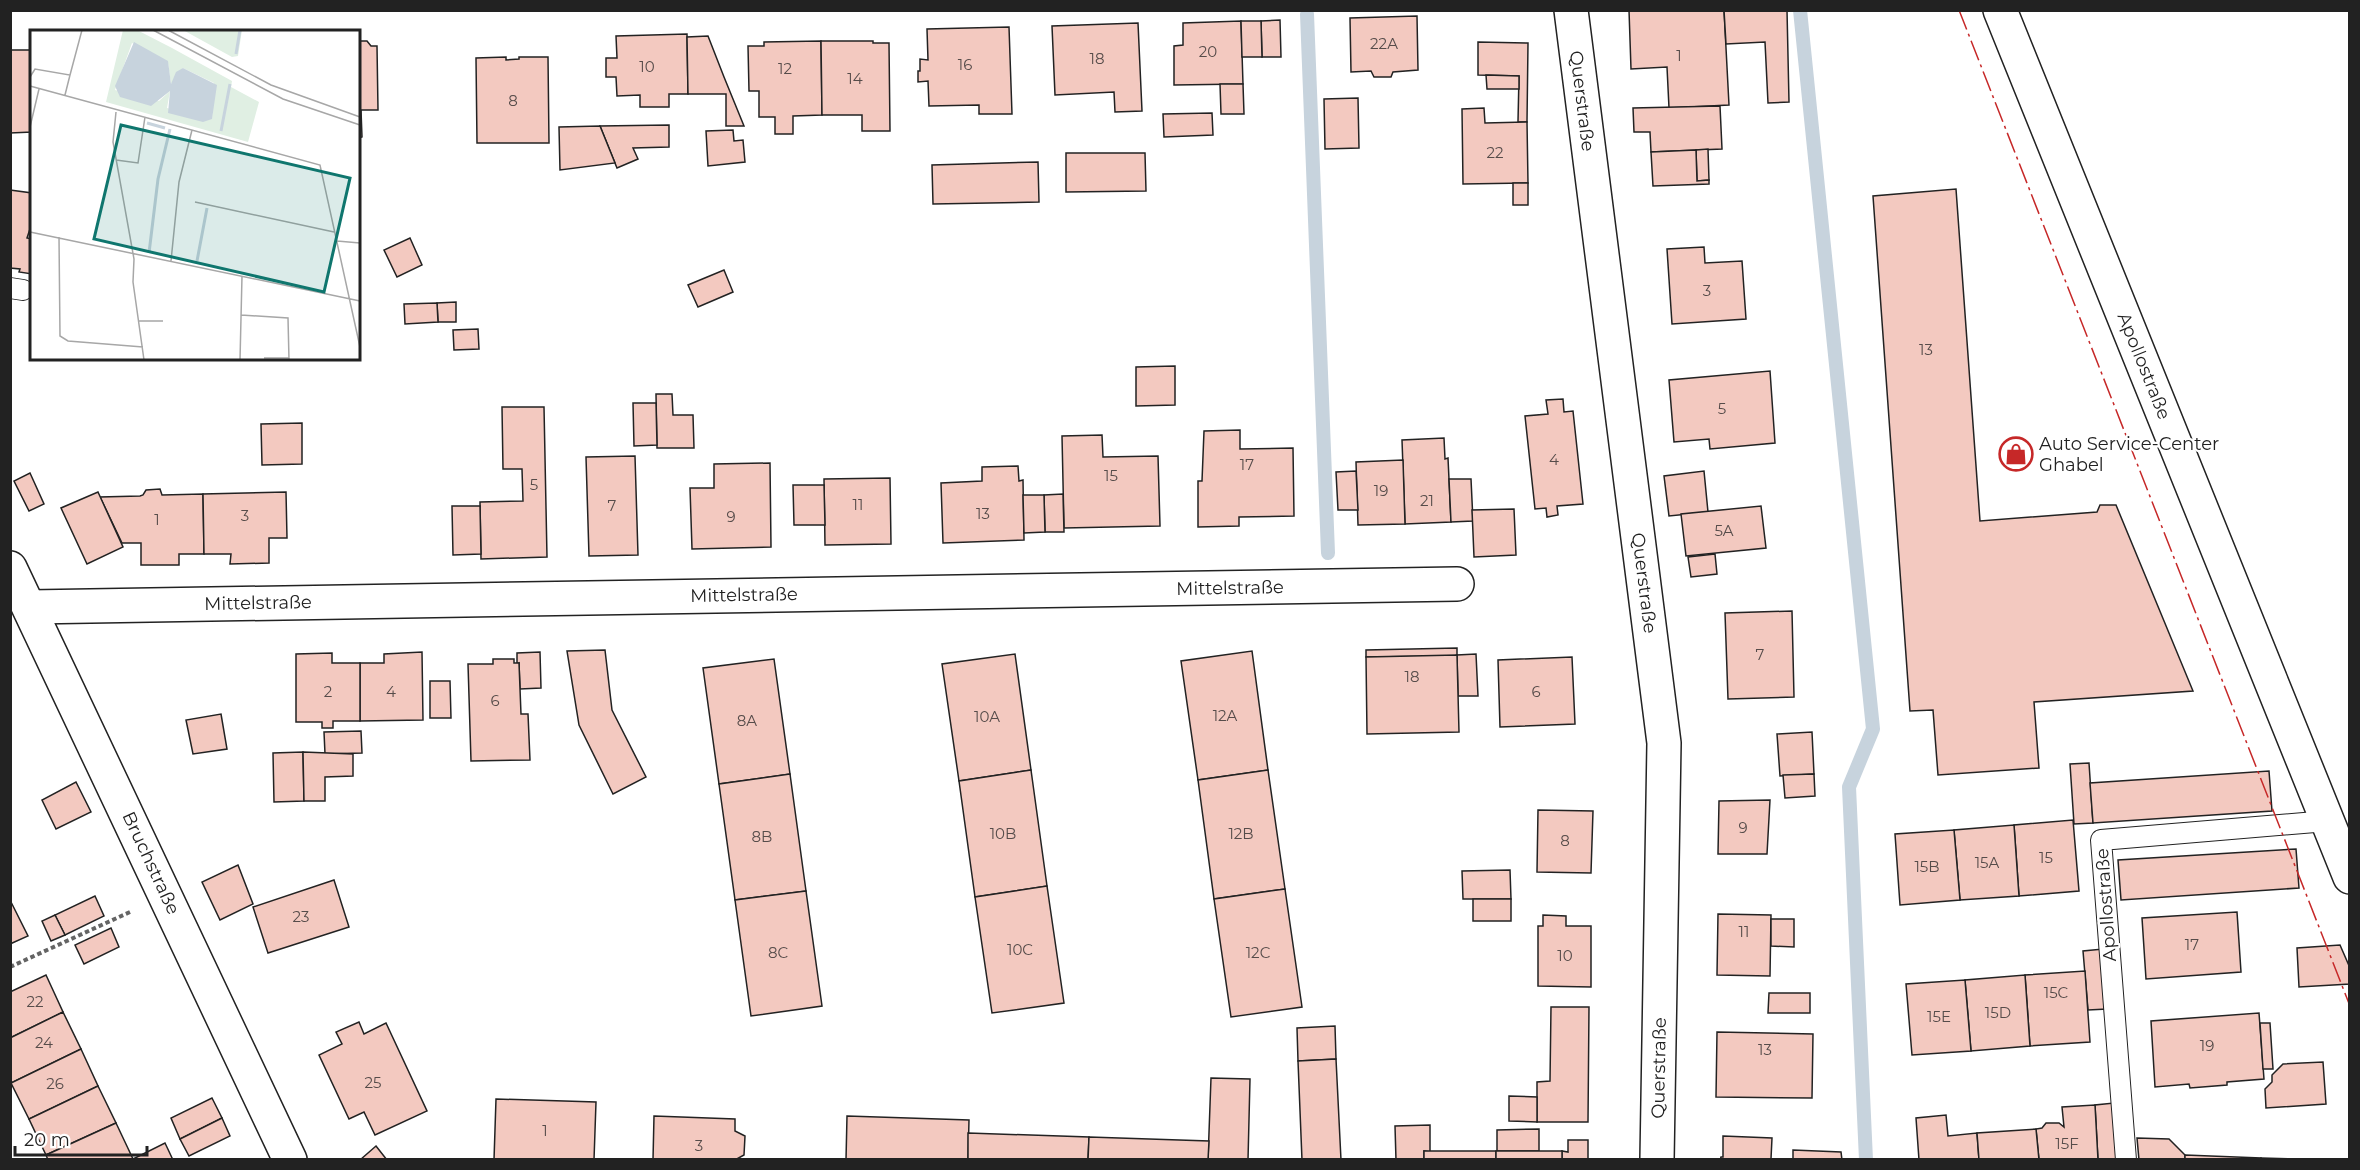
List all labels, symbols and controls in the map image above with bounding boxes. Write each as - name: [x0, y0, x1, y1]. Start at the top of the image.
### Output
- inset map: [30, 30, 360, 360]
- house number: 22A: [1370, 34, 1398, 53]
- house number: 20: [1199, 42, 1217, 61]
- house number: 1: [1676, 46, 1682, 65]
- house number: 18: [1090, 49, 1105, 68]
- street label: Querstraße: [1565, 49, 1599, 153]
- house number: 16: [958, 55, 972, 74]
- house number: 10: [639, 57, 655, 76]
- house number: 12: [778, 59, 792, 78]
- house number: 14: [847, 69, 863, 88]
- house number: 8: [508, 91, 518, 110]
- house number: 22: [1486, 143, 1504, 162]
- house number: 3: [1703, 281, 1711, 300]
- street label: Apollostraße: [2113, 309, 2175, 423]
- house number: 13: [1919, 340, 1933, 359]
- house number: 5: [1718, 399, 1726, 418]
- place label: Auto Service-Center Ghabel: [2039, 433, 2219, 476]
- shop icon: Auto Service-Center Ghabel: [1998, 436, 2034, 472]
- house number: 4: [1549, 450, 1559, 469]
- house number: 17: [1240, 455, 1254, 474]
- house number: 15: [1104, 466, 1118, 485]
- house number: 5: [530, 475, 538, 494]
- house number: 19: [1374, 481, 1388, 500]
- house number: 21: [1420, 491, 1434, 510]
- house number: 11: [853, 495, 863, 514]
- house number: 7: [608, 496, 617, 515]
- house number: 13: [976, 504, 990, 523]
- house number: 3: [241, 506, 249, 525]
- house number: 9: [726, 507, 736, 526]
- house number: 1: [154, 510, 160, 529]
- house number: 5A: [1714, 521, 1734, 540]
- street label: Querstraße: [1627, 531, 1661, 635]
- street label: Mittelstraße: [1176, 576, 1284, 600]
- street label: Mittelstraße: [690, 583, 798, 607]
- street label: Mittelstraße: [204, 591, 312, 615]
- house number: 7: [1756, 645, 1765, 664]
- house number: 18: [1405, 667, 1420, 686]
- house number: 2: [324, 682, 332, 701]
- house number: 4: [386, 682, 396, 701]
- house number: 6: [1531, 682, 1541, 701]
- house number: 6: [490, 691, 500, 710]
- house number: 12A: [1213, 706, 1238, 725]
- house number: 10A: [974, 707, 1000, 726]
- house number: 8A: [737, 711, 757, 730]
- street label: Bruchstraße: [118, 808, 185, 918]
- house number: 9: [1738, 818, 1748, 837]
- house number: 10B: [990, 824, 1016, 843]
- house number: 12B: [1228, 824, 1254, 843]
- house number: 8B: [752, 827, 772, 846]
- house number: 8: [1560, 831, 1570, 850]
- house number: 15: [2039, 848, 2053, 867]
- street label: Apollostraße: [2091, 848, 2121, 962]
- house number: 15A: [1975, 853, 2000, 872]
- house number: 15B: [1914, 857, 1940, 876]
- house number: 23: [293, 907, 309, 926]
- house number: 11: [1739, 922, 1749, 941]
- house number: 17: [2185, 935, 2199, 954]
- house number: 10C: [1007, 940, 1033, 959]
- house number: 8C: [768, 943, 788, 962]
- house number: 12C: [1246, 943, 1271, 962]
- house number: 10: [1557, 946, 1573, 965]
- house number: 15C: [2044, 983, 2069, 1002]
- house number: 22: [26, 992, 44, 1011]
- house number: 15D: [1985, 1003, 2011, 1022]
- house number: 15E: [1927, 1007, 1951, 1026]
- street label: Querstraße: [1647, 1017, 1671, 1119]
- house number: 24: [35, 1033, 53, 1052]
- house number: 19: [2200, 1036, 2214, 1055]
- house number: 13: [1758, 1040, 1772, 1059]
- house number: 25: [364, 1073, 382, 1092]
- house number: 26: [46, 1074, 64, 1093]
- scale bar: [15, 1119, 147, 1157]
- house number: 1: [542, 1121, 548, 1140]
- text: 20 m: [24, 1129, 70, 1151]
- house number: 15F: [2055, 1134, 2079, 1153]
- house number: 3: [695, 1136, 703, 1155]

